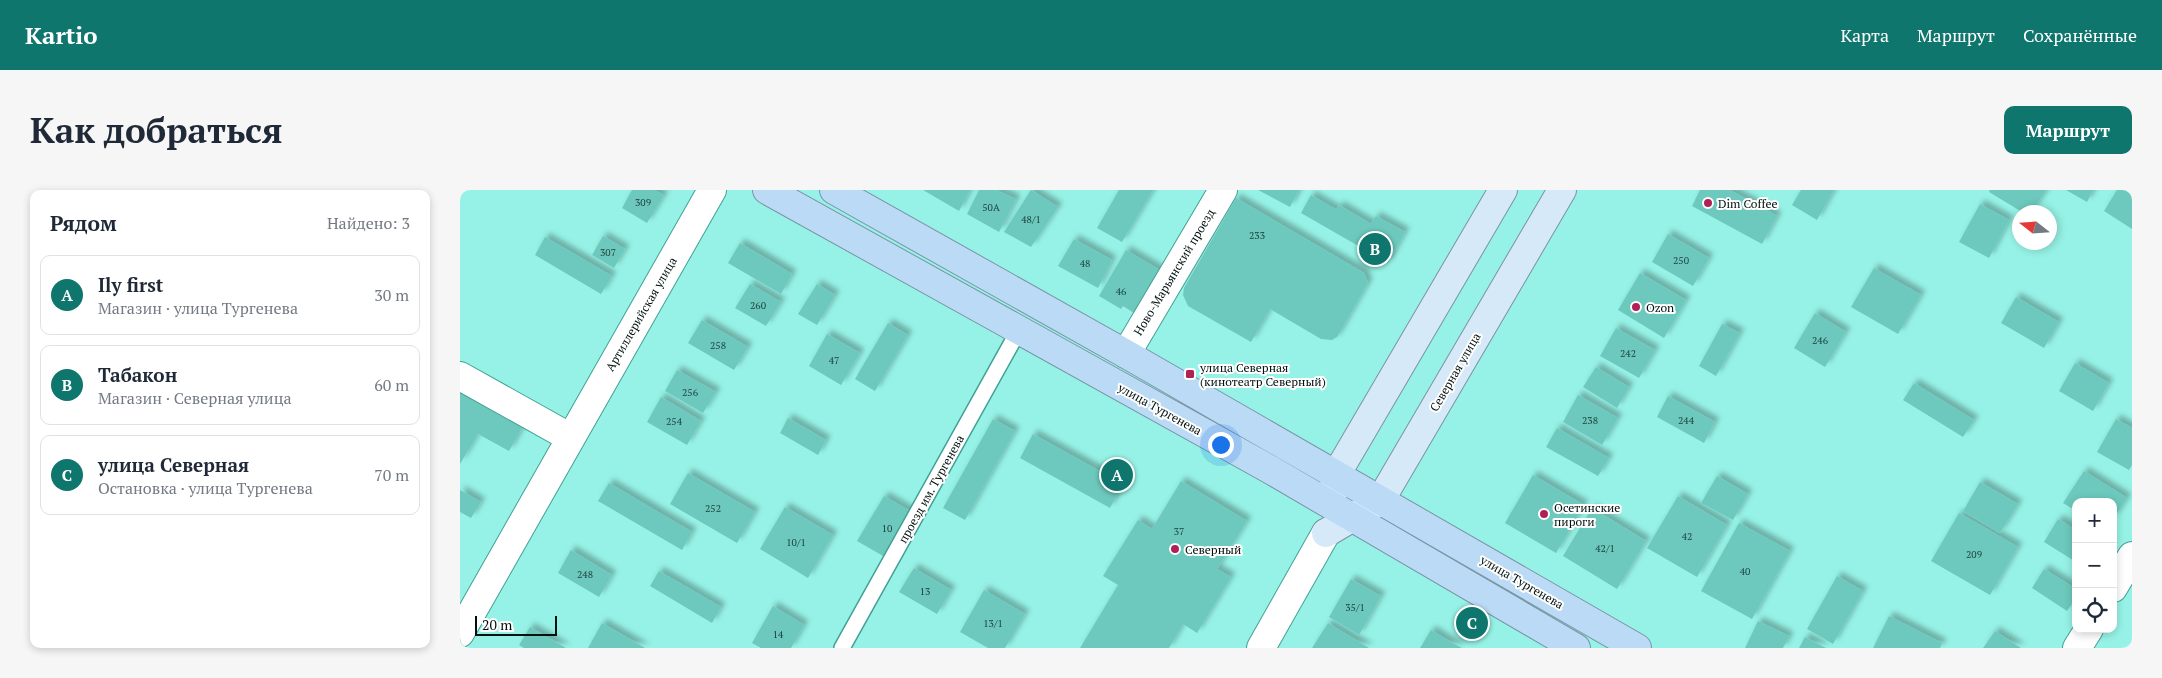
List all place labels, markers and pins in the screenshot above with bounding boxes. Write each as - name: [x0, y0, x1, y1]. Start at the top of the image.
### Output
- place label: Dim Coffee: [1718, 196, 1778, 211]
- marker: Dim Coffee: [1702, 197, 1714, 209]
- pin: B: [1359, 230, 1391, 268]
- place label: Ozon: [1646, 300, 1674, 315]
- marker: Ozon: [1630, 301, 1642, 313]
- place label: улица Северная (кинотеатр Северный): [1199, 360, 1326, 389]
- marker: улица Северная (кинотеатр Северный): [1184, 368, 1196, 380]
- pin: A: [1101, 456, 1133, 494]
- place label: Осетинские пироги: [1554, 500, 1620, 529]
- marker: Осетинские пироги: [1538, 508, 1550, 520]
- place label: Северный: [1185, 542, 1241, 557]
- marker: Северный: [1169, 543, 1181, 555]
- pin: C: [1456, 604, 1488, 642]

